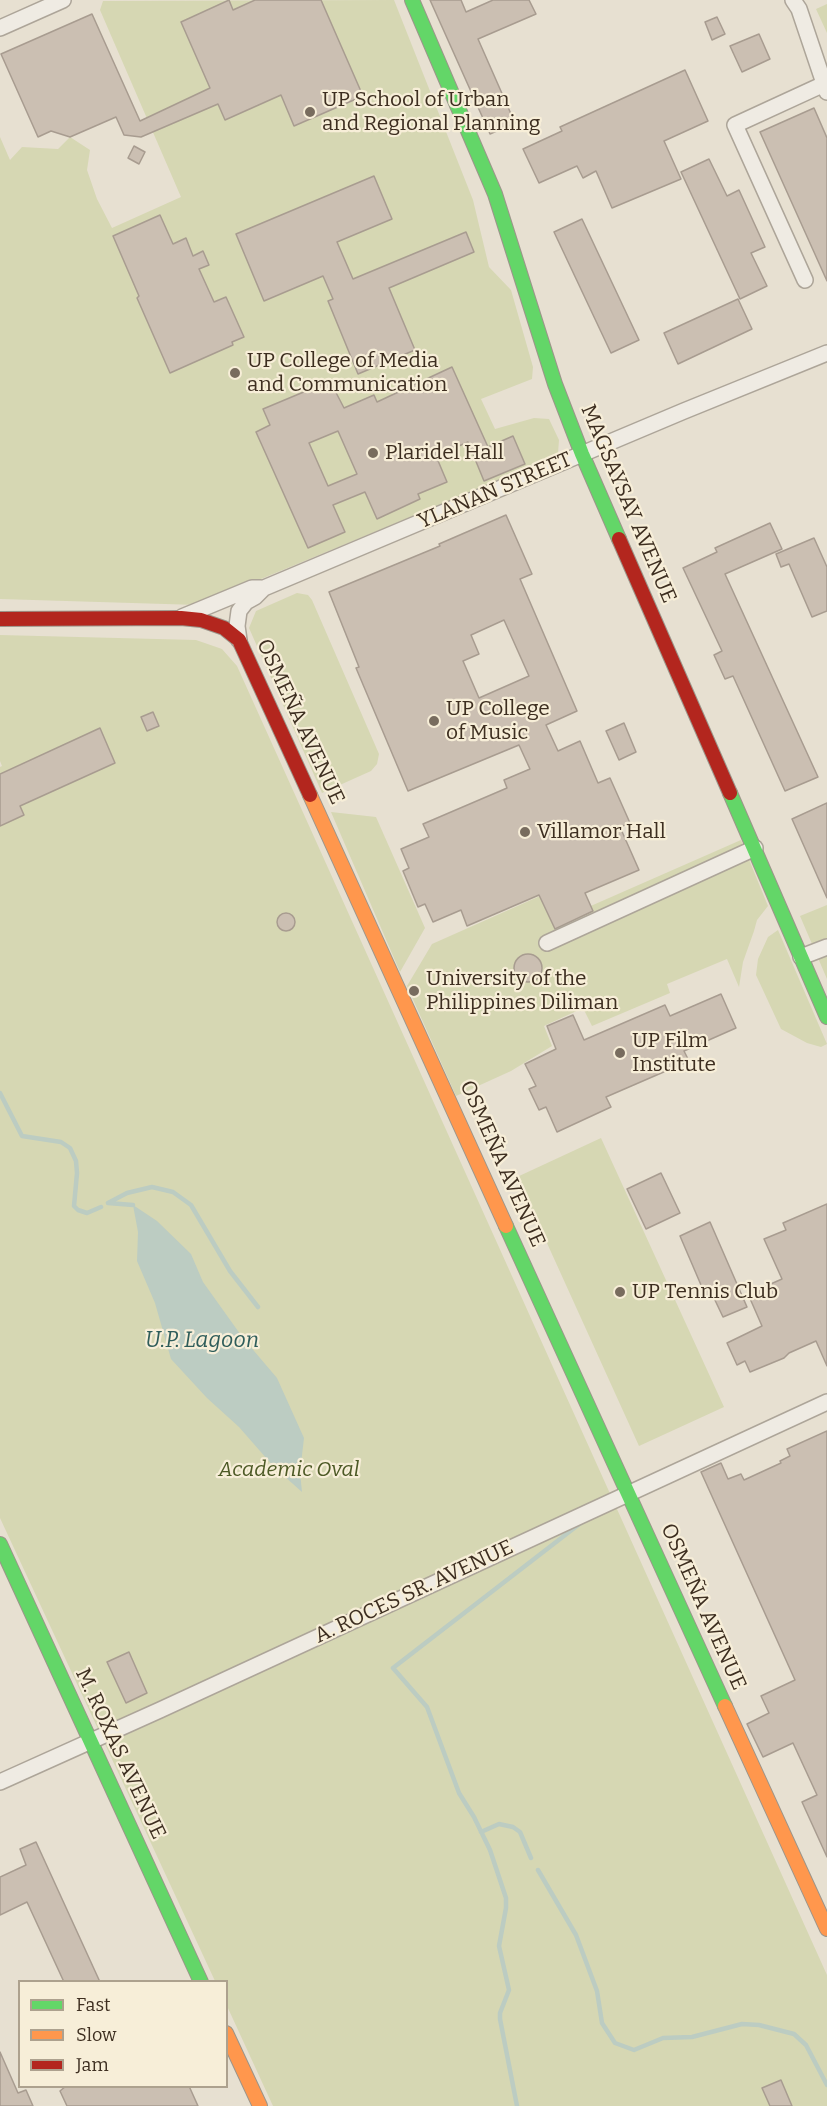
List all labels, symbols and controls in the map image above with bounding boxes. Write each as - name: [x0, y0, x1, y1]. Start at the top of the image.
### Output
- place label: UP School of Urban and Regional Planning: [322, 87, 540, 137]
- marker: UP School of Urban and Regional Planning: [303, 105, 317, 119]
- place label: UP College of Media and Communication: [247, 348, 447, 398]
- marker: UP College of Media and Communication: [228, 366, 242, 380]
- street label: MAGSAYSAY AVENUE: [575, 401, 681, 607]
- place label: Plaridel Hall: [385, 440, 504, 466]
- marker: Plaridel Hall: [366, 446, 380, 460]
- street label: YLANAN STREET: [414, 447, 576, 535]
- street label: OSMEÑA AVENUE: [251, 635, 349, 809]
- place label: UP College of Music: [446, 696, 550, 746]
- marker: UP College of Music: [427, 714, 441, 728]
- place label: Villamor Hall: [537, 819, 666, 845]
- marker: Villamor Hall: [518, 825, 532, 839]
- place label: University of the Philippines Diliman: [426, 966, 618, 1016]
- marker: University of the Philippines Diliman: [407, 984, 421, 998]
- place label: UP Film Institute: [632, 1028, 716, 1078]
- marker: UP Film Institute: [613, 1046, 627, 1060]
- street label: OSMEÑA AVENUE: [454, 1077, 550, 1251]
- place label: UP Tennis Club: [632, 1279, 778, 1305]
- marker: UP Tennis Club: [613, 1285, 627, 1299]
- water label: U.P. Lagoon: [145, 1328, 259, 1354]
- park label: Academic Oval: [219, 1457, 359, 1483]
- street label: OSMEÑA AVENUE: [655, 1520, 751, 1694]
- street label: A. ROCES SR. AVENUE: [311, 1535, 517, 1649]
- street label: M. ROXAS AVENUE: [69, 1664, 171, 1844]
- legend: [18, 1980, 228, 2088]
- text: Fast: [76, 1994, 111, 2016]
- text: Slow: [76, 2024, 116, 2046]
- text: Jam: [76, 2054, 109, 2076]

